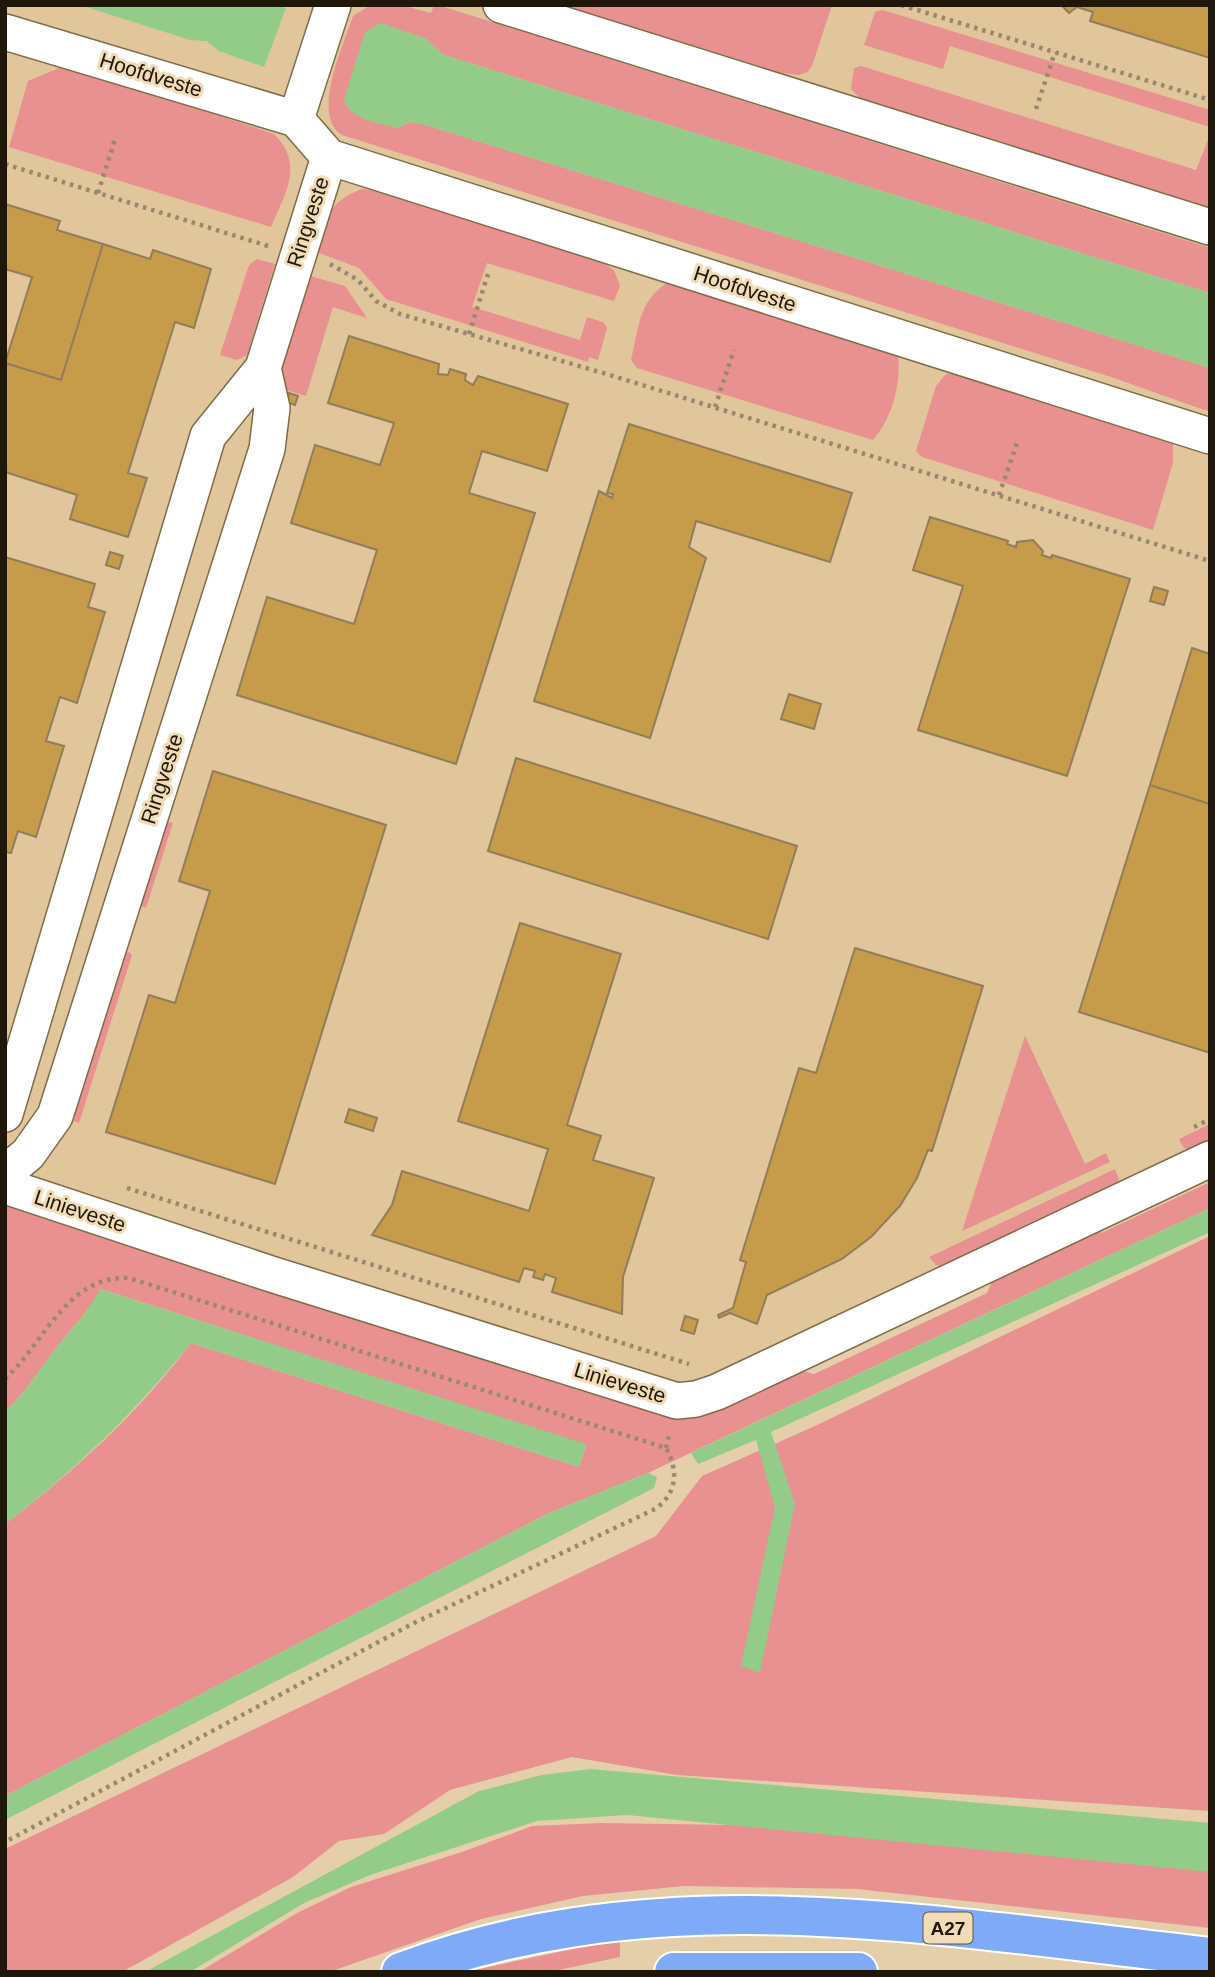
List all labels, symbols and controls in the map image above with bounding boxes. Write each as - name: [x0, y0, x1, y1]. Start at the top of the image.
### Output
- street label: Hoofdveste: [97, 48, 205, 101]
- street label: Ringveste: [282, 174, 333, 270]
- street label: Hoofdveste: [691, 261, 799, 316]
- street label: Ringveste: [136, 731, 187, 827]
- street label: Linieveste: [32, 1185, 129, 1236]
- street label: Linieveste: [572, 1358, 669, 1407]
- road number: A27: [923, 1912, 972, 1944]

